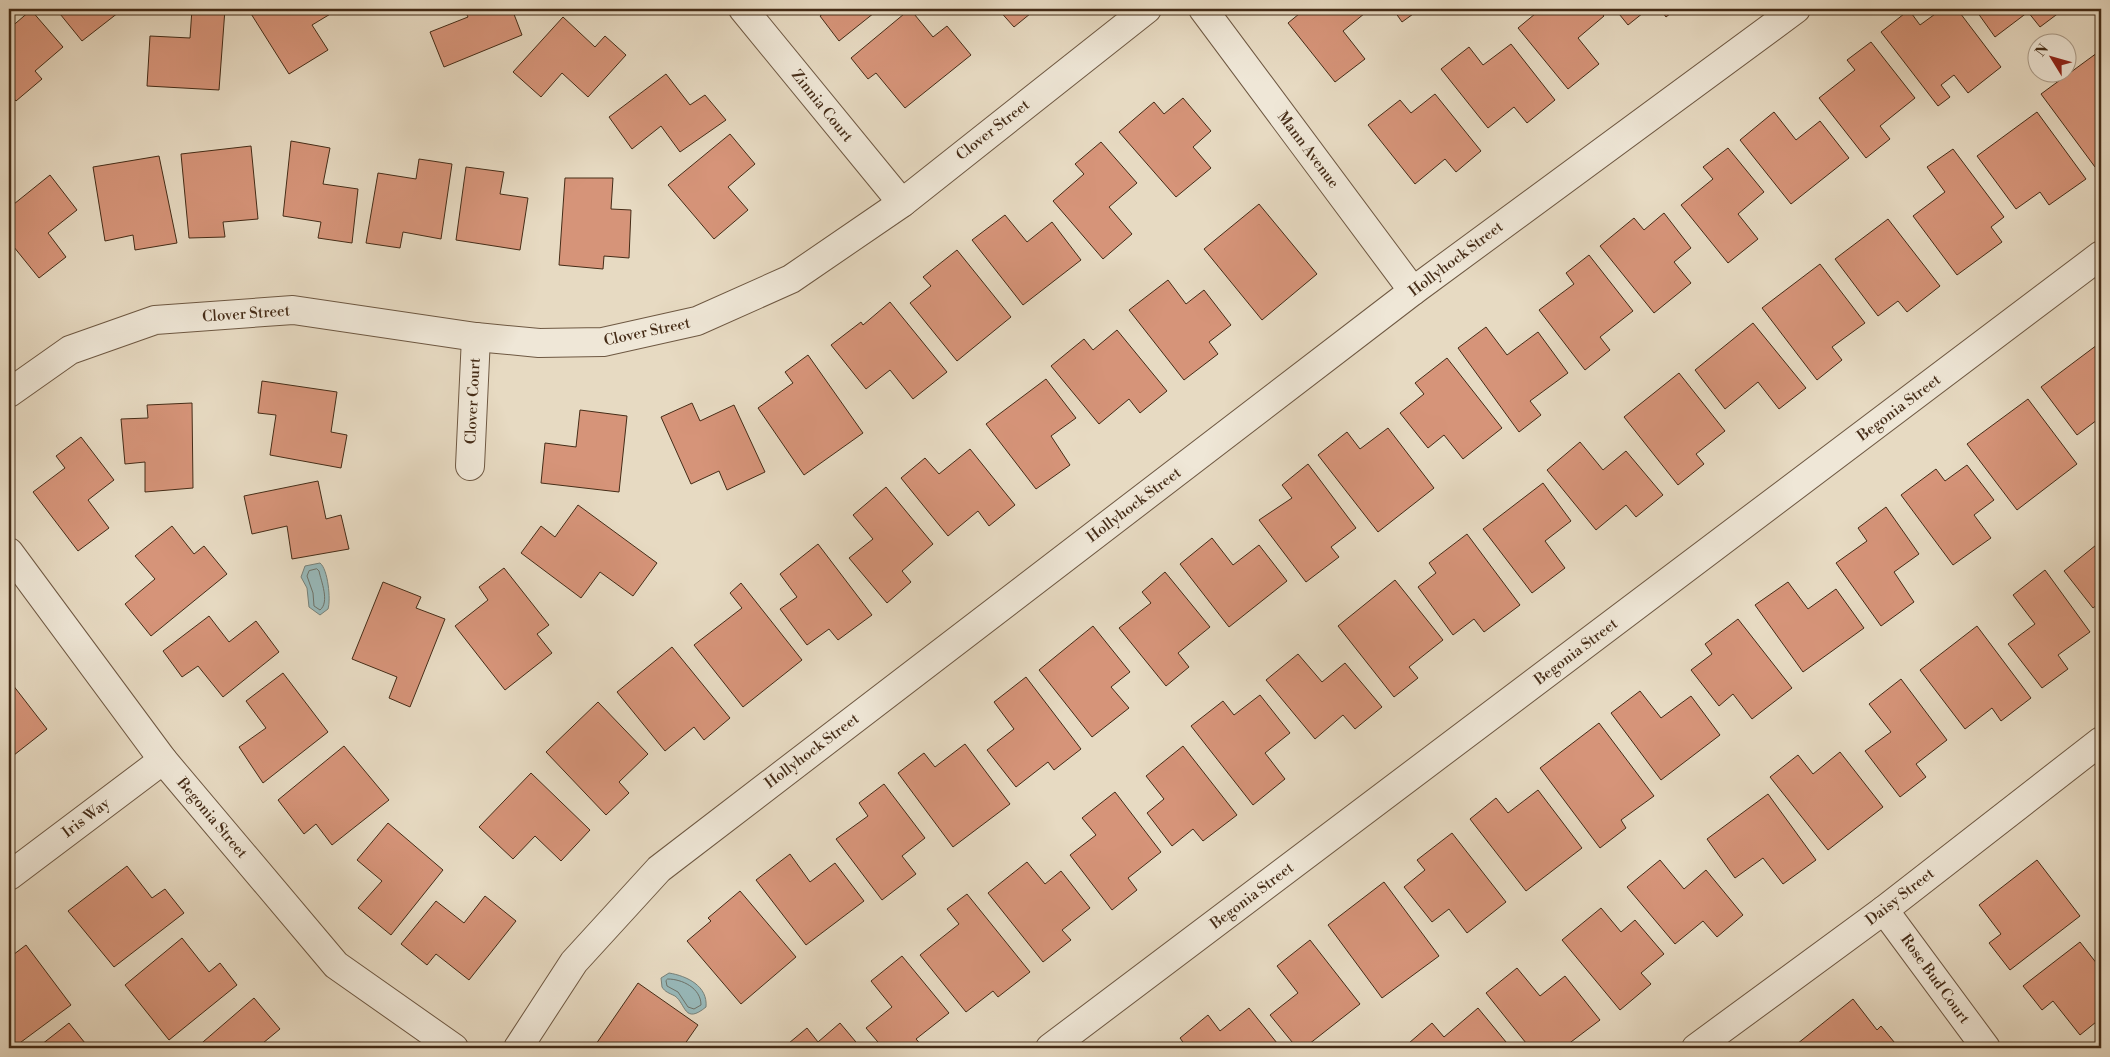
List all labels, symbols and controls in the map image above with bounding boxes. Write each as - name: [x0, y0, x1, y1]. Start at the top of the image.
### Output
- north arrow: [2028, 32, 2078, 82]
- text: N: [2032, 41, 2053, 61]
- street label: Zinnia Court: [787, 66, 857, 147]
- street label: Clover Street: [952, 95, 1034, 165]
- street label: Mann Avenue: [1273, 108, 1343, 192]
- street label: Hollyhock Street: [1405, 217, 1508, 301]
- street label: Clover Street: [201, 301, 291, 327]
- street label: Clover Street: [602, 313, 693, 350]
- street label: Clover Court: [461, 357, 485, 445]
- street label: Begonia Street: [1853, 370, 1945, 446]
- street label: Hollyhock Street: [1083, 463, 1186, 547]
- street label: Begonia Street: [1530, 614, 1622, 690]
- street label: Hollyhock Street: [761, 709, 864, 793]
- street label: Begonia Street: [172, 773, 252, 863]
- street label: Iris Way: [59, 794, 114, 842]
- street label: Begonia Street: [1206, 858, 1298, 934]
- street label: Daisy Street: [1862, 864, 1939, 930]
- street label: Rose Bud Court: [1896, 930, 1974, 1028]

